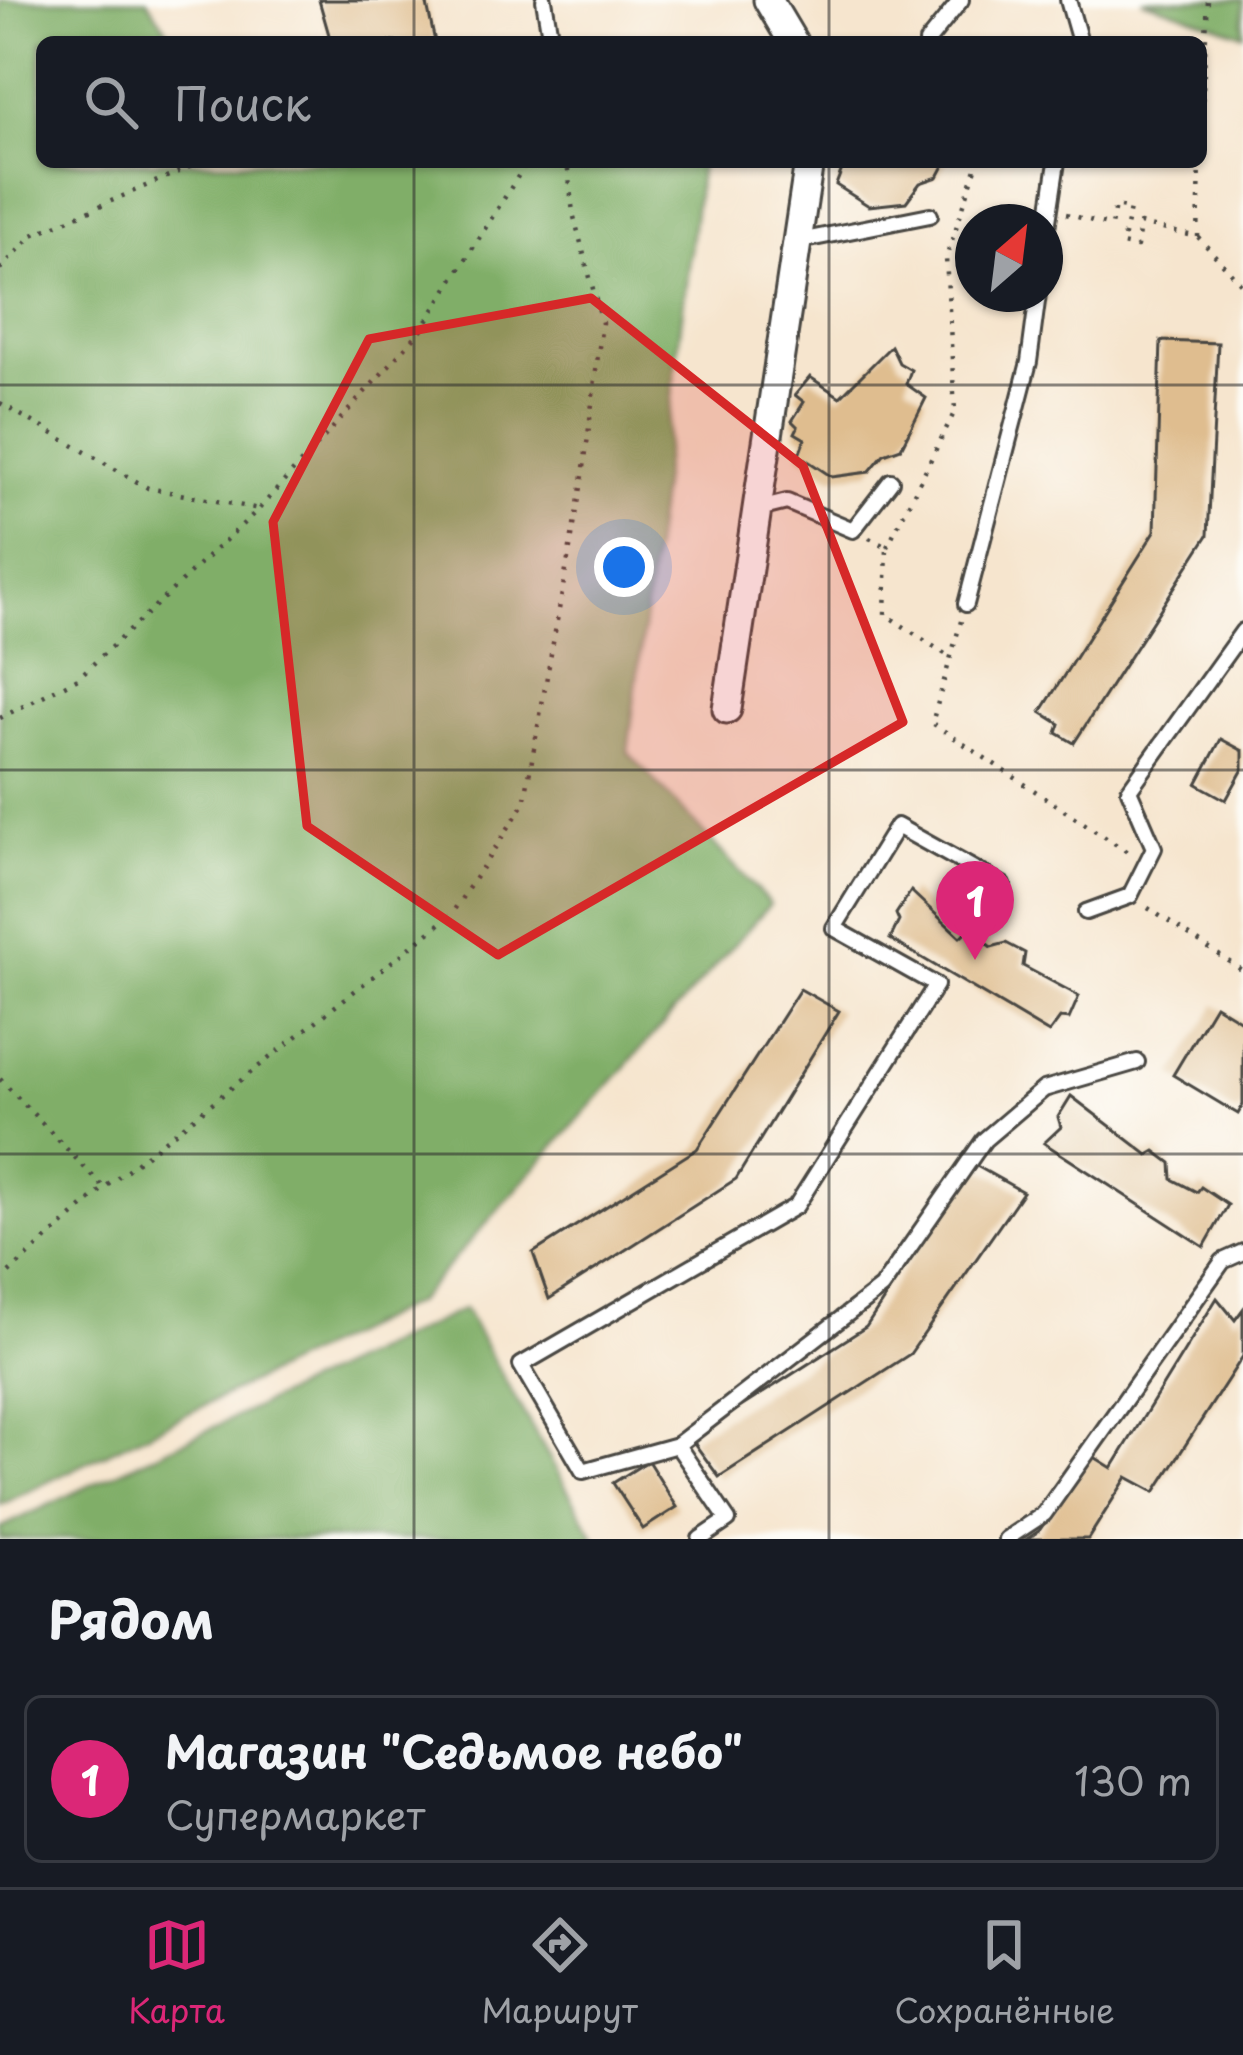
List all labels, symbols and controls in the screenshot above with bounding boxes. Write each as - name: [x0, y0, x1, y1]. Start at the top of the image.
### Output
- search box: [36, 36, 1207, 168]
- text: Поиск: [174, 68, 311, 136]
- icon: search: [78, 69, 144, 135]
- north arrow: [955, 204, 1063, 312]
- your location: [594, 537, 654, 597]
- pin: 1: [936, 861, 1014, 960]
- text: Рядом: [48, 1579, 214, 1656]
- text: Магазин "Седьмое небо": [165, 1716, 743, 1784]
- text: 1: [81, 1750, 99, 1809]
- text: 130 m: [1074, 1750, 1192, 1809]
- text: Супермаркет: [165, 1784, 425, 1843]
- tab: Карта: [128, 1912, 225, 2034]
- tab: Маршрут: [482, 1912, 638, 2034]
- tab: Сохранённые: [894, 1912, 1115, 2034]

